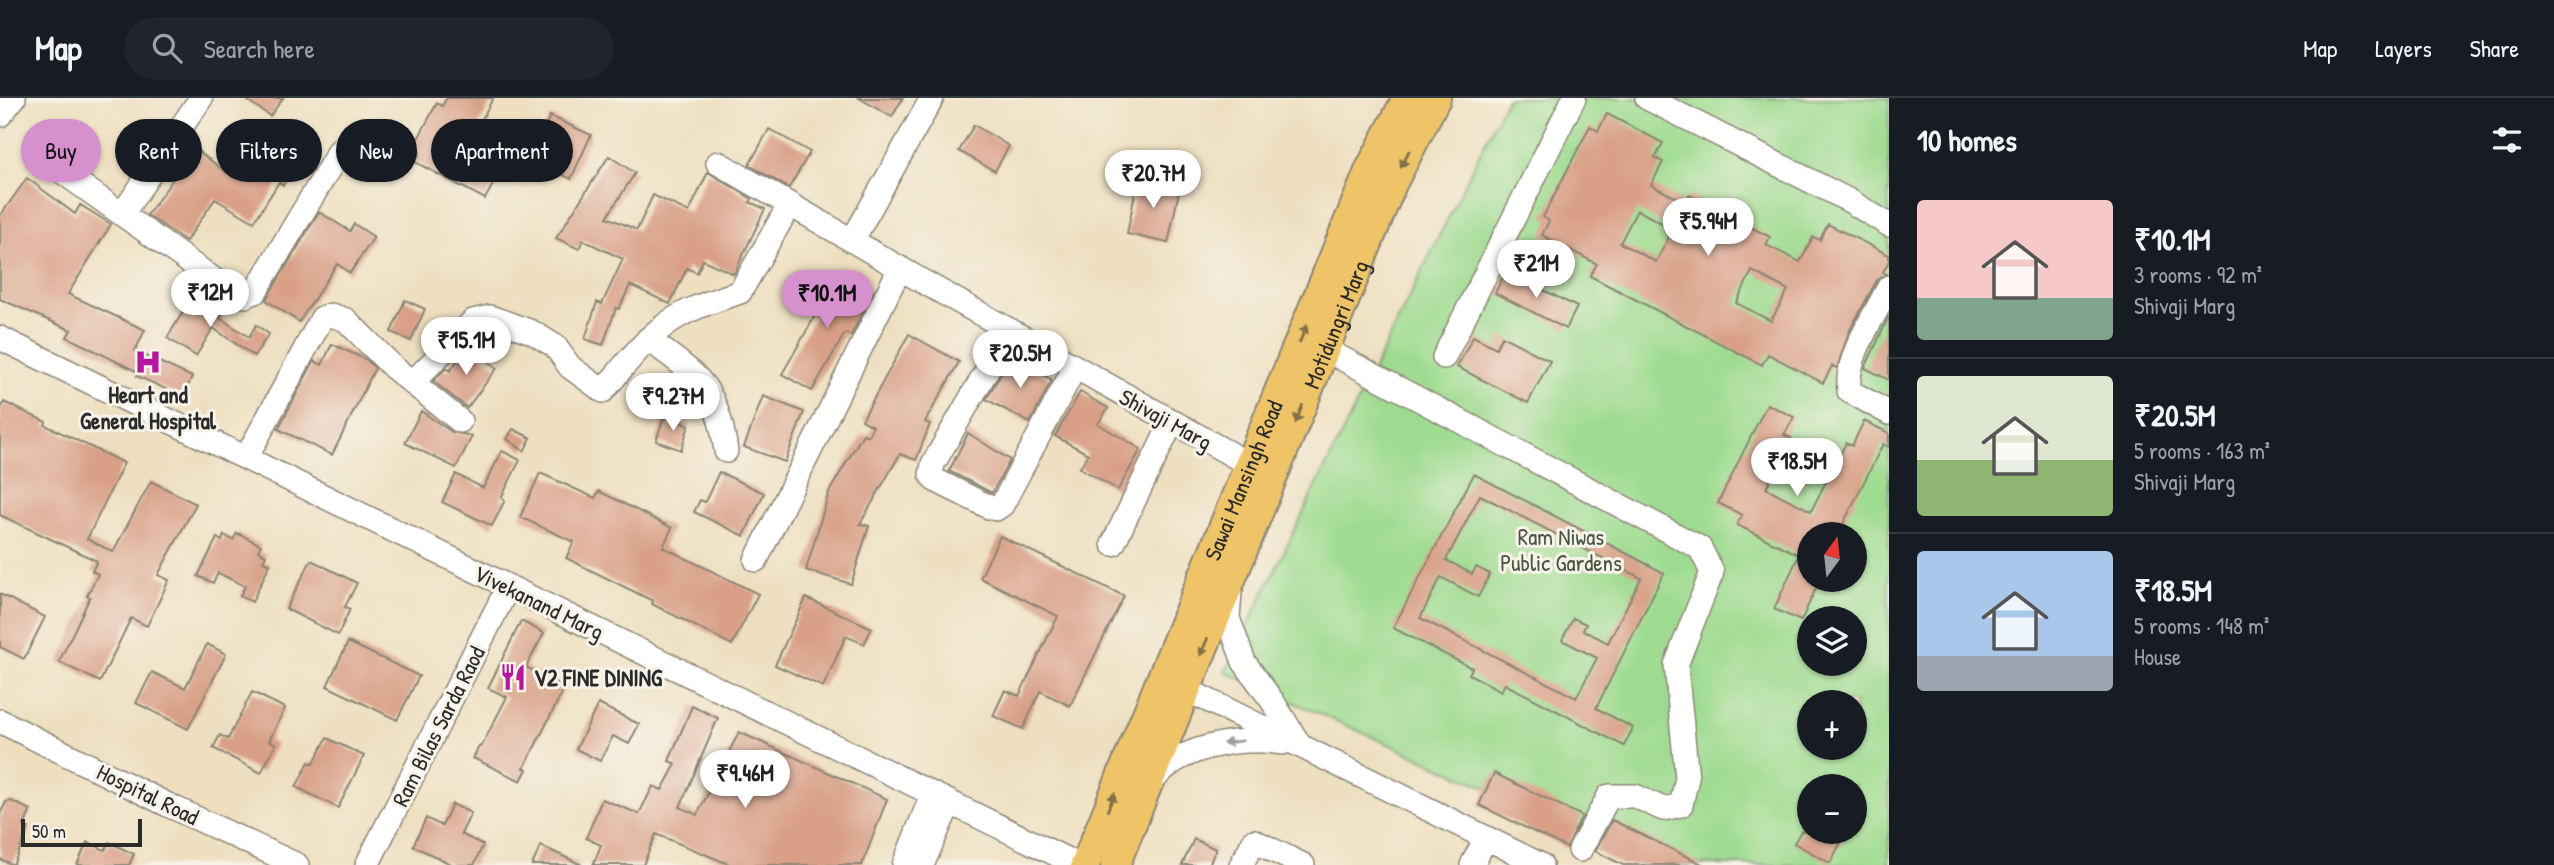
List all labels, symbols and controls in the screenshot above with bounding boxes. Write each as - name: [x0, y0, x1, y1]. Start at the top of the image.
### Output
- search box: [124, 17, 614, 80]
- text: Map: [35, 26, 82, 70]
- icon: search: [148, 29, 186, 67]
- text: Search here: [204, 31, 315, 66]
- text: Map: [2303, 32, 2337, 64]
- text: Layers: [2375, 32, 2432, 64]
- text: Share: [2470, 32, 2519, 64]
- chip: Buy: [21, 119, 101, 182]
- chip: Rent: [115, 119, 202, 182]
- chip: Filters: [216, 119, 322, 182]
- chip: New: [336, 119, 417, 182]
- chip: Apartment: [431, 119, 573, 182]
- text: 10 homes: [1917, 120, 2017, 160]
- icon: filters: [2488, 121, 2526, 159]
- one-way arrow: [1399, 149, 1411, 169]
- pin: ₹20.7M: [1096, 150, 1210, 210]
- text: ₹20.7M: [1121, 157, 1185, 188]
- pin: ₹5.94M: [1651, 198, 1765, 258]
- text: ₹5.94M: [1679, 205, 1737, 236]
- text: ₹10.1M: [2134, 219, 2211, 259]
- icon: home: [1973, 228, 2057, 312]
- pin: ₹21M: [1495, 240, 1577, 300]
- text: ₹21M: [1513, 247, 1559, 278]
- street label: Motidungri Marg: [1295, 255, 1375, 393]
- text: 3 rooms · 92 m²: [2134, 259, 2262, 290]
- pin: ₹12M: [169, 270, 251, 329]
- pin: ₹10.1M: [770, 271, 884, 330]
- text: ₹12M: [187, 276, 233, 307]
- text: ₹10.1M: [798, 277, 856, 308]
- text: Shivaji Marg: [2134, 290, 2235, 321]
- pin: ₹15.1M: [409, 317, 523, 377]
- one-way arrow: [1298, 323, 1309, 344]
- text: ₹15.1M: [437, 324, 495, 355]
- pin: ₹20.5M: [963, 330, 1077, 390]
- text: ₹20.5M: [989, 337, 1051, 368]
- hospital icon: Heart and General Hospital: [133, 347, 163, 377]
- pin: ₹9.27M: [616, 374, 730, 433]
- place label: Heart and General Hospital: [80, 379, 217, 437]
- text: ₹9.27M: [642, 380, 704, 411]
- street label: Shivaji Marg: [1114, 381, 1218, 457]
- street label: Sawai Mansingh Road: [1196, 395, 1289, 565]
- text: ₹20.5M: [2134, 395, 2216, 435]
- one-way arrow: [1293, 404, 1305, 424]
- icon: home: [1973, 404, 2057, 488]
- text: 5 rooms · 163 m²: [2134, 435, 2270, 466]
- pin: ₹18.5M: [1740, 438, 1854, 498]
- text: ₹18.5M: [1767, 445, 1827, 476]
- text: Shivaji Marg: [2134, 466, 2235, 497]
- park label: Ram Niwas Public Gardens: [1500, 521, 1622, 578]
- north arrow: [1797, 522, 1867, 592]
- map controls: [1797, 522, 1867, 844]
- street label: Vivekanand Marg: [469, 557, 609, 647]
- text: ₹18.5M: [2134, 570, 2212, 610]
- icon: home: [1973, 579, 2057, 663]
- button: layers: [1797, 606, 1867, 676]
- text: 5 rooms · 148 m²: [2134, 610, 2269, 641]
- one-way arrow: [1199, 637, 1210, 658]
- street label: Ram Bilas Sarda Raod: [384, 641, 492, 811]
- text: House: [2134, 641, 2181, 672]
- restaurant icon: V2 FINE DINING: [498, 662, 528, 692]
- place label: V2 FINE DINING: [534, 662, 663, 693]
- button: +: [1797, 690, 1867, 760]
- one-way arrow: [1222, 737, 1244, 748]
- pin: ₹9.46M: [688, 750, 802, 810]
- street label: Hospital Road: [92, 756, 204, 832]
- text: ₹9.46M: [716, 757, 774, 788]
- button: −: [1797, 774, 1867, 844]
- one-way arrow: [1105, 792, 1117, 812]
- scale bar: [21, 816, 142, 848]
- text: 50 m: [32, 818, 66, 844]

